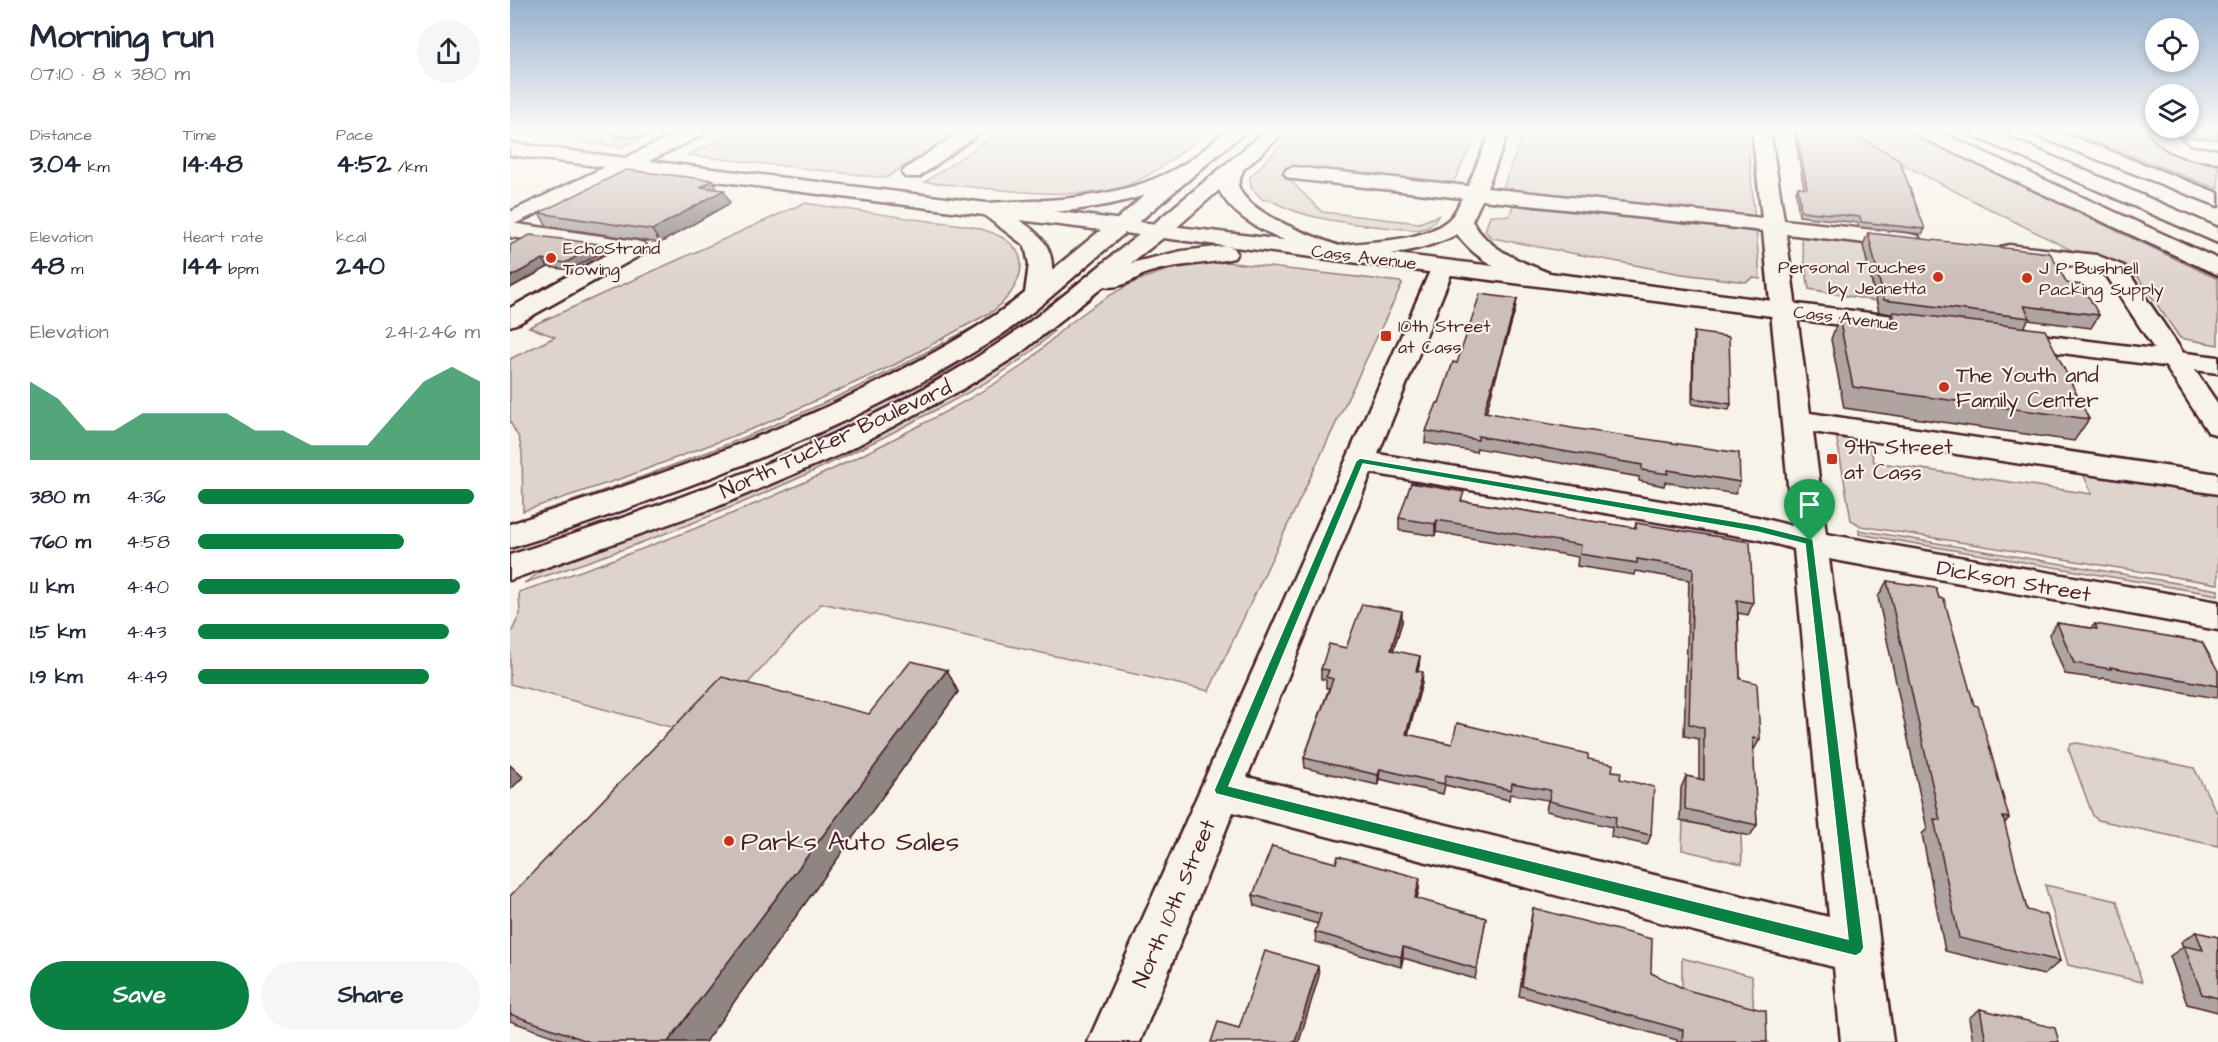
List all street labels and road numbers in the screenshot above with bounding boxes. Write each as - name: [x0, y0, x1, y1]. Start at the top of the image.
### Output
- street label: Cass Avenue: [1310, 239, 1418, 276]
- street label: Cass Avenue: [1792, 300, 1900, 337]
- street label: North Tucker Boulevard: [715, 372, 957, 507]
- street label: Dickson Street: [1934, 553, 2093, 610]
- street label: North 10th Street: [1125, 815, 1224, 993]

